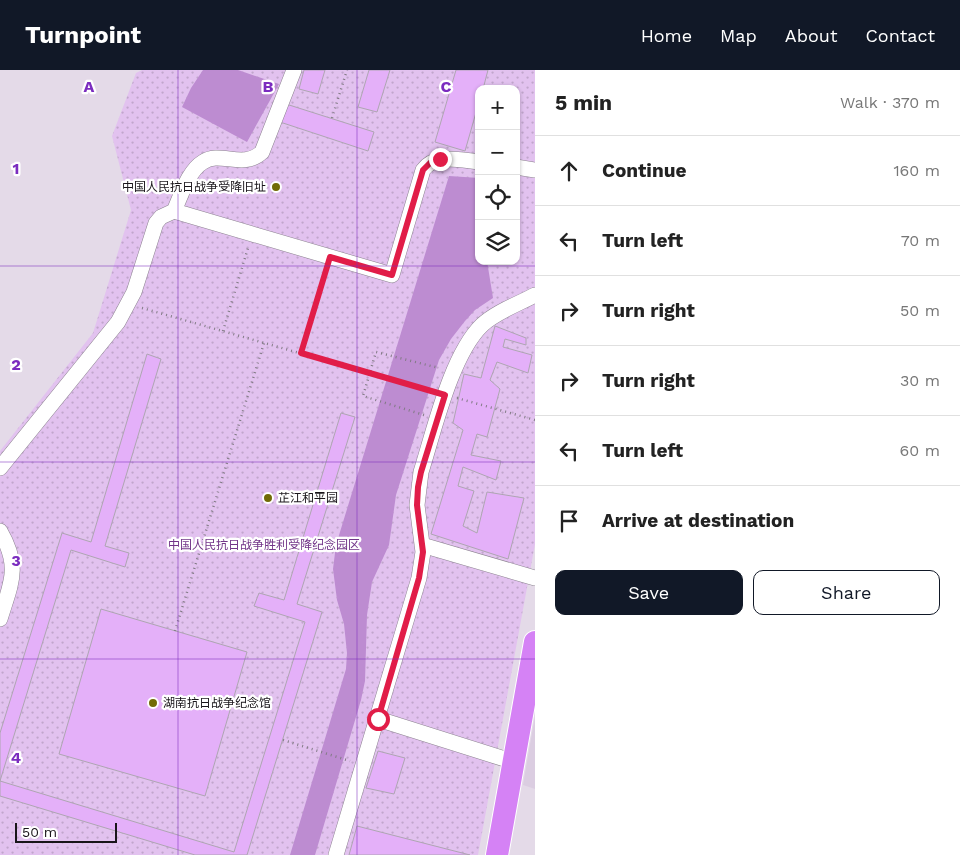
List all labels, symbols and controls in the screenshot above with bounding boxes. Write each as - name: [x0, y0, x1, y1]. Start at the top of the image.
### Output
- text: Turnpoint: [25, 21, 141, 49]
- text: Home: [641, 25, 692, 46]
- text: Map: [720, 25, 757, 46]
- text: About: [785, 25, 837, 46]
- text: Contact: [865, 25, 935, 46]
- text: A: [84, 77, 95, 96]
- text: B: [263, 77, 274, 96]
- text: C: [441, 77, 452, 96]
- map controls: [475, 85, 520, 265]
- button: +: [475, 85, 520, 130]
- text: 5 min: [555, 90, 612, 115]
- text: Walk · 370 m: [840, 93, 940, 112]
- button: −: [475, 130, 520, 175]
- route end: [429, 148, 452, 171]
- icon: ahead: [555, 157, 583, 185]
- text: 1: [13, 159, 19, 178]
- text: Continue: [602, 159, 686, 182]
- text: 160 m: [893, 161, 940, 180]
- button: locate: [475, 175, 520, 220]
- place label: 中国人民抗日战争受降旧址: [122, 180, 266, 194]
- marker: 中国人民抗日战争受降旧址: [270, 181, 282, 193]
- button: layers: [475, 220, 520, 265]
- icon: left: [555, 227, 583, 255]
- text: Turn left: [602, 229, 683, 252]
- text: 70 m: [901, 231, 940, 250]
- icon: right: [555, 297, 583, 325]
- text: Turn right: [602, 299, 695, 322]
- text: 50 m: [900, 301, 940, 320]
- text: 2: [11, 355, 21, 374]
- icon: right: [555, 367, 583, 395]
- text: Turn right: [602, 369, 695, 392]
- text: 30 m: [900, 371, 940, 390]
- icon: left: [555, 437, 583, 465]
- text: Turn left: [602, 439, 683, 462]
- text: 60 m: [900, 441, 940, 460]
- place label: 芷江和平园: [278, 491, 338, 505]
- marker: 芷江和平园: [262, 492, 274, 504]
- icon: arrive: [555, 507, 583, 535]
- text: Arrive at destination: [602, 509, 794, 532]
- park label: 中国人民抗日战争胜利受降纪念园区: [168, 538, 360, 552]
- text: 3: [11, 551, 21, 570]
- button: Save: [555, 570, 743, 615]
- button: Share: [753, 570, 940, 615]
- place label: 湖南抗日战争纪念馆: [163, 696, 271, 710]
- marker: 湖南抗日战争纪念馆: [147, 697, 159, 709]
- route start: [367, 708, 390, 731]
- text: 4: [11, 748, 21, 767]
- scale bar: [15, 820, 118, 843]
- text: 50 m: [22, 824, 57, 840]

